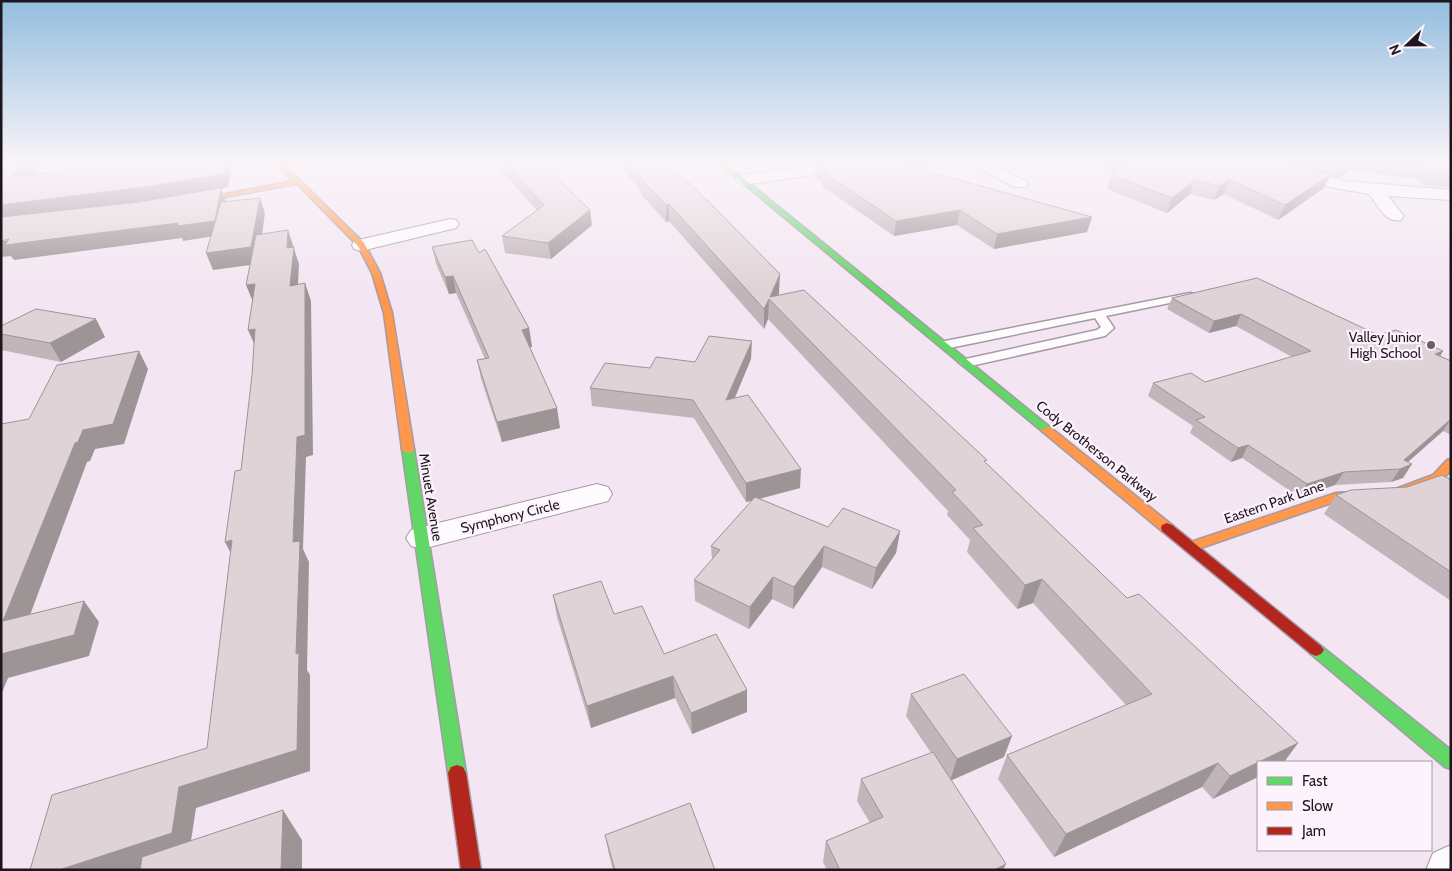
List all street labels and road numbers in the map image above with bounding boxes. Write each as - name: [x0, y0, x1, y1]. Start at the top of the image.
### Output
- street label: Cody Brotherson Parkway: [1032, 396, 1162, 506]
- street label: Minuet Avenue: [415, 452, 447, 542]
- street label: Eastern Park Lane: [1222, 476, 1326, 528]
- street label: Symphony Circle: [459, 495, 561, 537]

